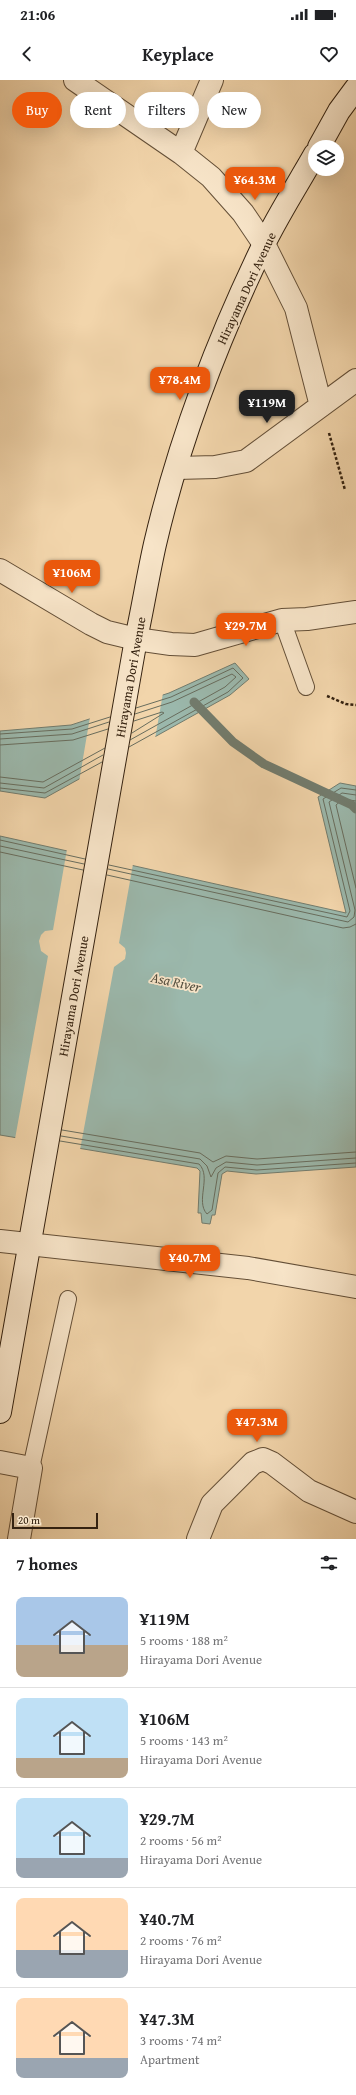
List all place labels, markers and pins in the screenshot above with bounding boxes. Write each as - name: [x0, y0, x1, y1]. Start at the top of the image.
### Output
- pin: ¥64.3M: [222, 167, 288, 201]
- pin: ¥78.4M: [147, 367, 213, 401]
- pin: ¥119M: [239, 390, 295, 424]
- pin: ¥106M: [44, 560, 100, 594]
- pin: ¥29.7M: [213, 613, 279, 647]
- pin: ¥40.7M: [157, 1245, 223, 1279]
- pin: ¥47.3M: [224, 1409, 290, 1443]

